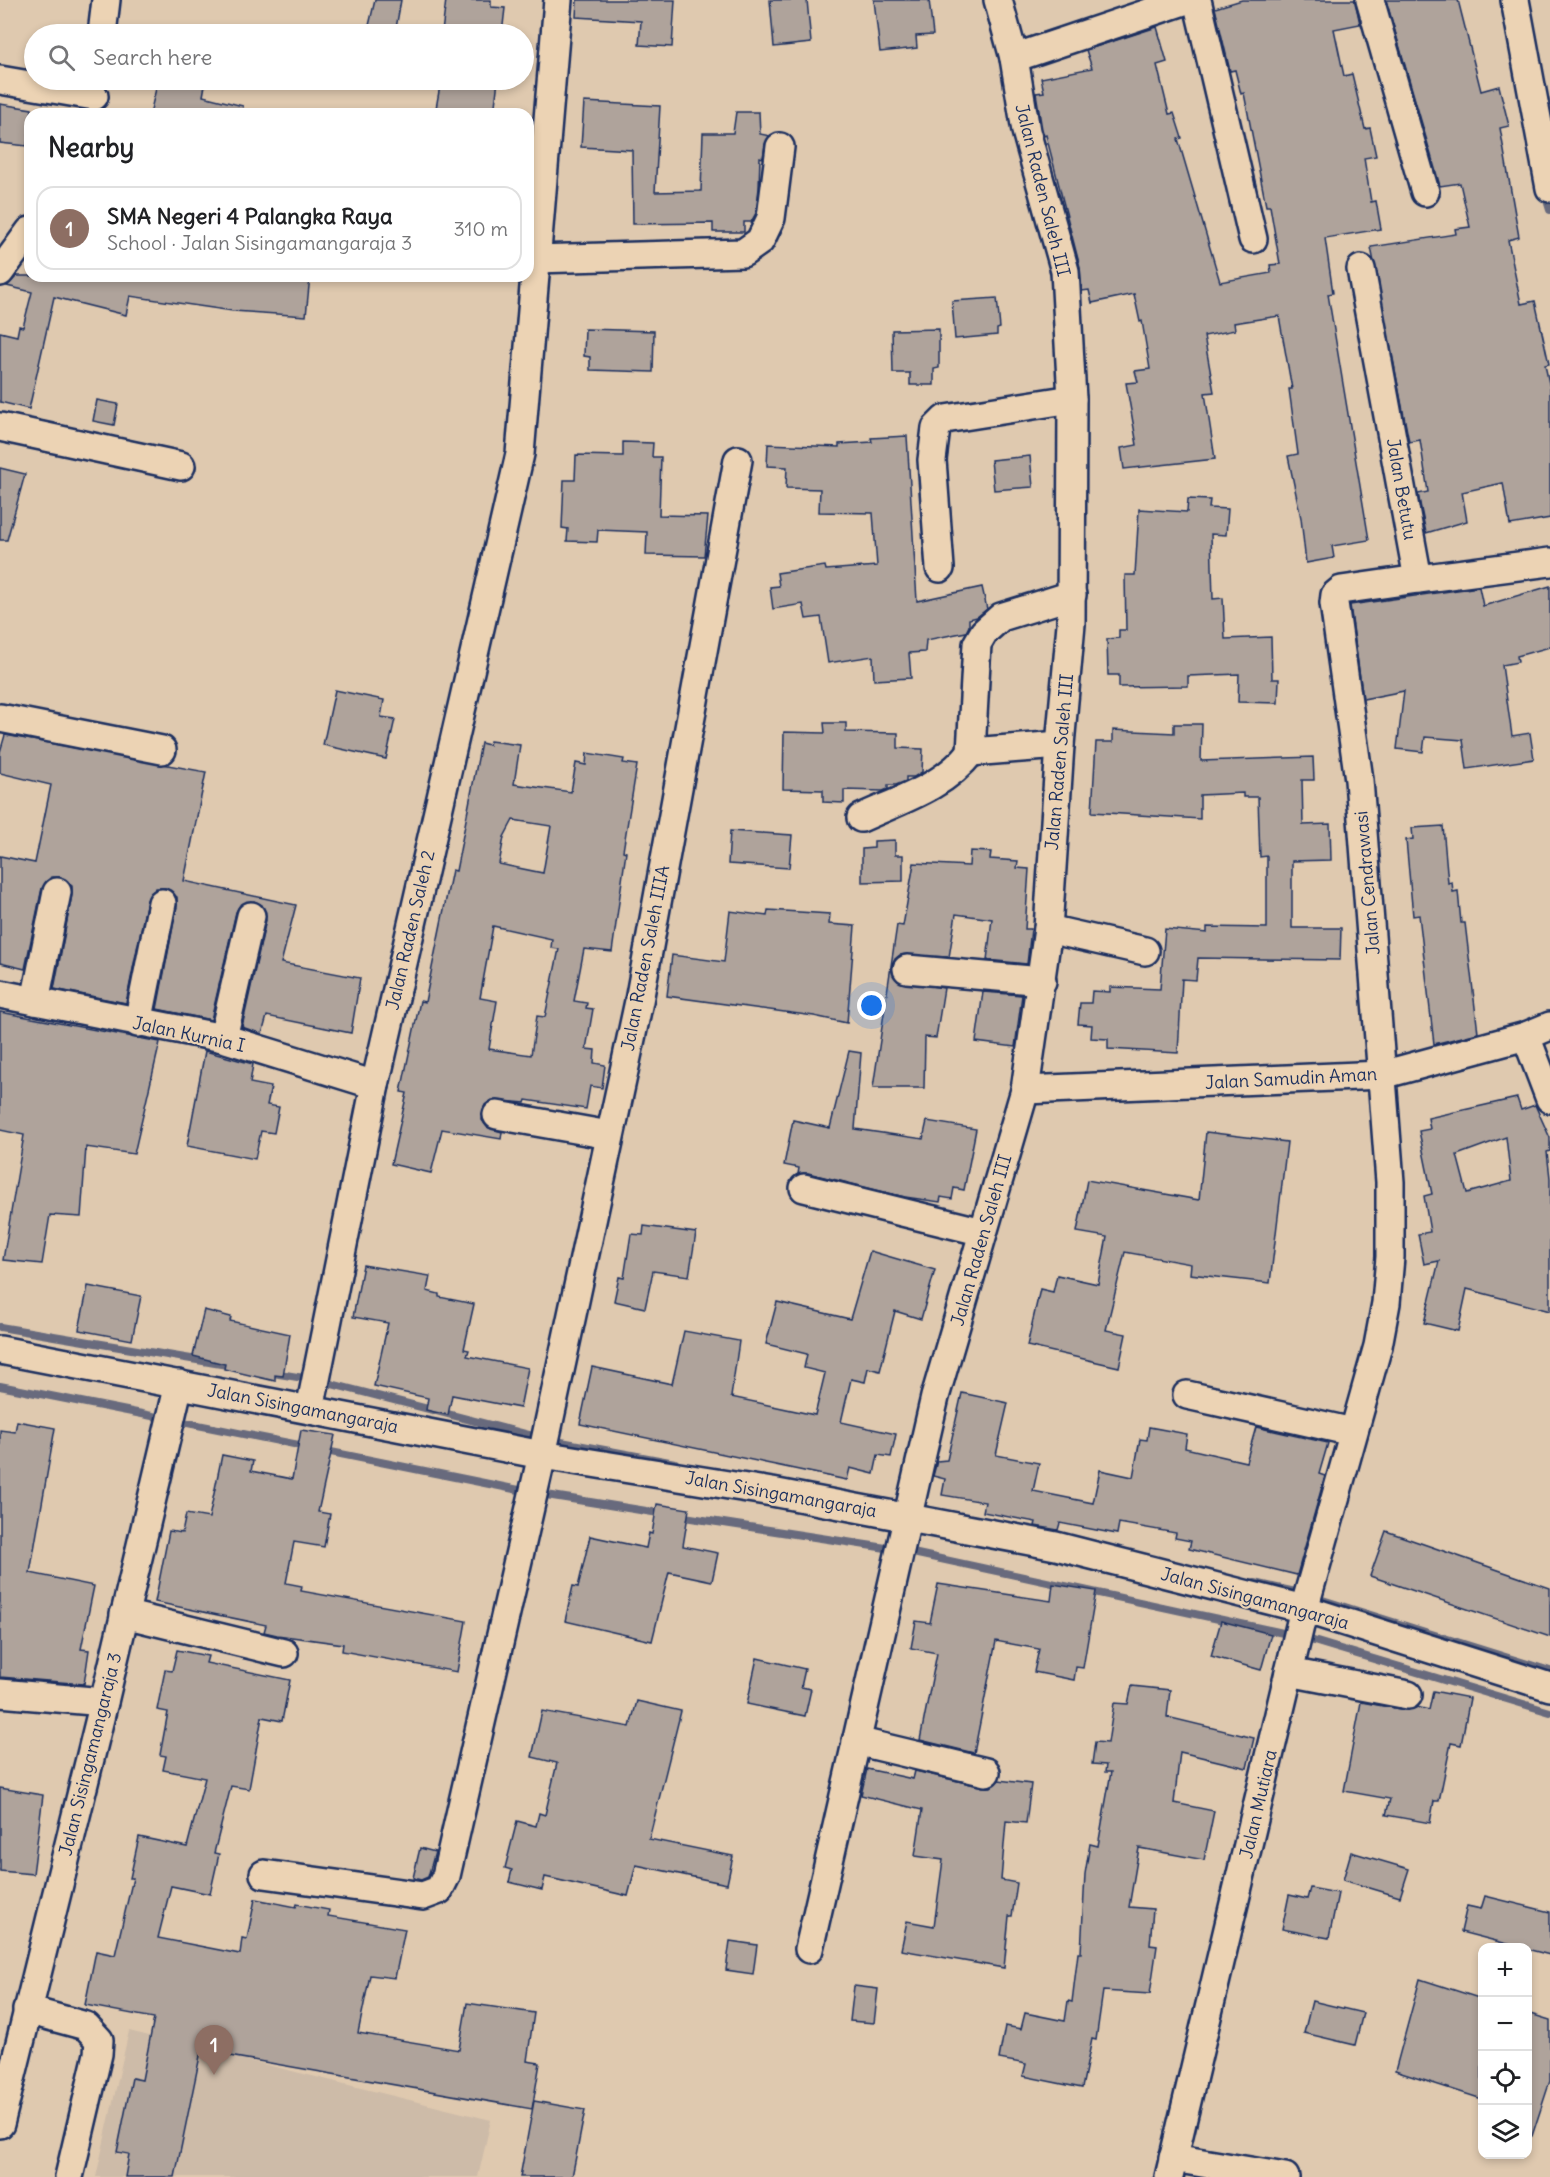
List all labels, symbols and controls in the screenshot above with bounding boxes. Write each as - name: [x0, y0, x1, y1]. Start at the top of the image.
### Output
- search box: [24, 24, 534, 90]
- icon: search: [45, 41, 78, 74]
- text: Search here: [93, 43, 212, 71]
- street label: Jalan Raden Saleh III: [1010, 101, 1076, 279]
- text: Nearby: [48, 131, 134, 164]
- text: SMA Negeri 4 Palangka Raya: [107, 202, 393, 230]
- text: 1: [66, 216, 73, 241]
- text: 310 m: [453, 216, 508, 241]
- text: School · Jalan Sisingamangaraja 3: [107, 230, 412, 255]
- street label: Jalan Betutu: [1382, 436, 1422, 542]
- street label: Jalan Raden Saleh III: [1040, 673, 1078, 851]
- street label: Jalan Cendrawasi: [1349, 810, 1385, 956]
- street label: Jalan Raden Saleh 2: [380, 848, 440, 1012]
- street label: Jalan Raden Saleh IIIA: [616, 863, 674, 1053]
- your location: [857, 991, 886, 1020]
- street label: Jalan Kurnia I: [131, 1011, 247, 1057]
- street label: Jalan Samudin Aman: [1204, 1062, 1378, 1094]
- street label: Jalan Raden Saleh III: [946, 1152, 1017, 1328]
- street label: Jalan Sisingamangaraja: [206, 1378, 400, 1438]
- street label: Jalan Sisingamangaraja: [684, 1466, 878, 1522]
- street label: Jalan Sisingamangaraja: [1158, 1562, 1352, 1634]
- street label: Jalan Sisingamangaraja 3: [54, 1650, 126, 1858]
- street label: Jalan Mutiara: [1234, 1747, 1282, 1861]
- map controls: [1478, 1943, 1532, 2159]
- button: +: [1478, 1943, 1532, 1997]
- button: −: [1478, 1997, 1532, 2051]
- pin: 1: [194, 2026, 234, 2075]
- button: locate: [1478, 2051, 1532, 2105]
- button: layers: [1478, 2105, 1532, 2159]

